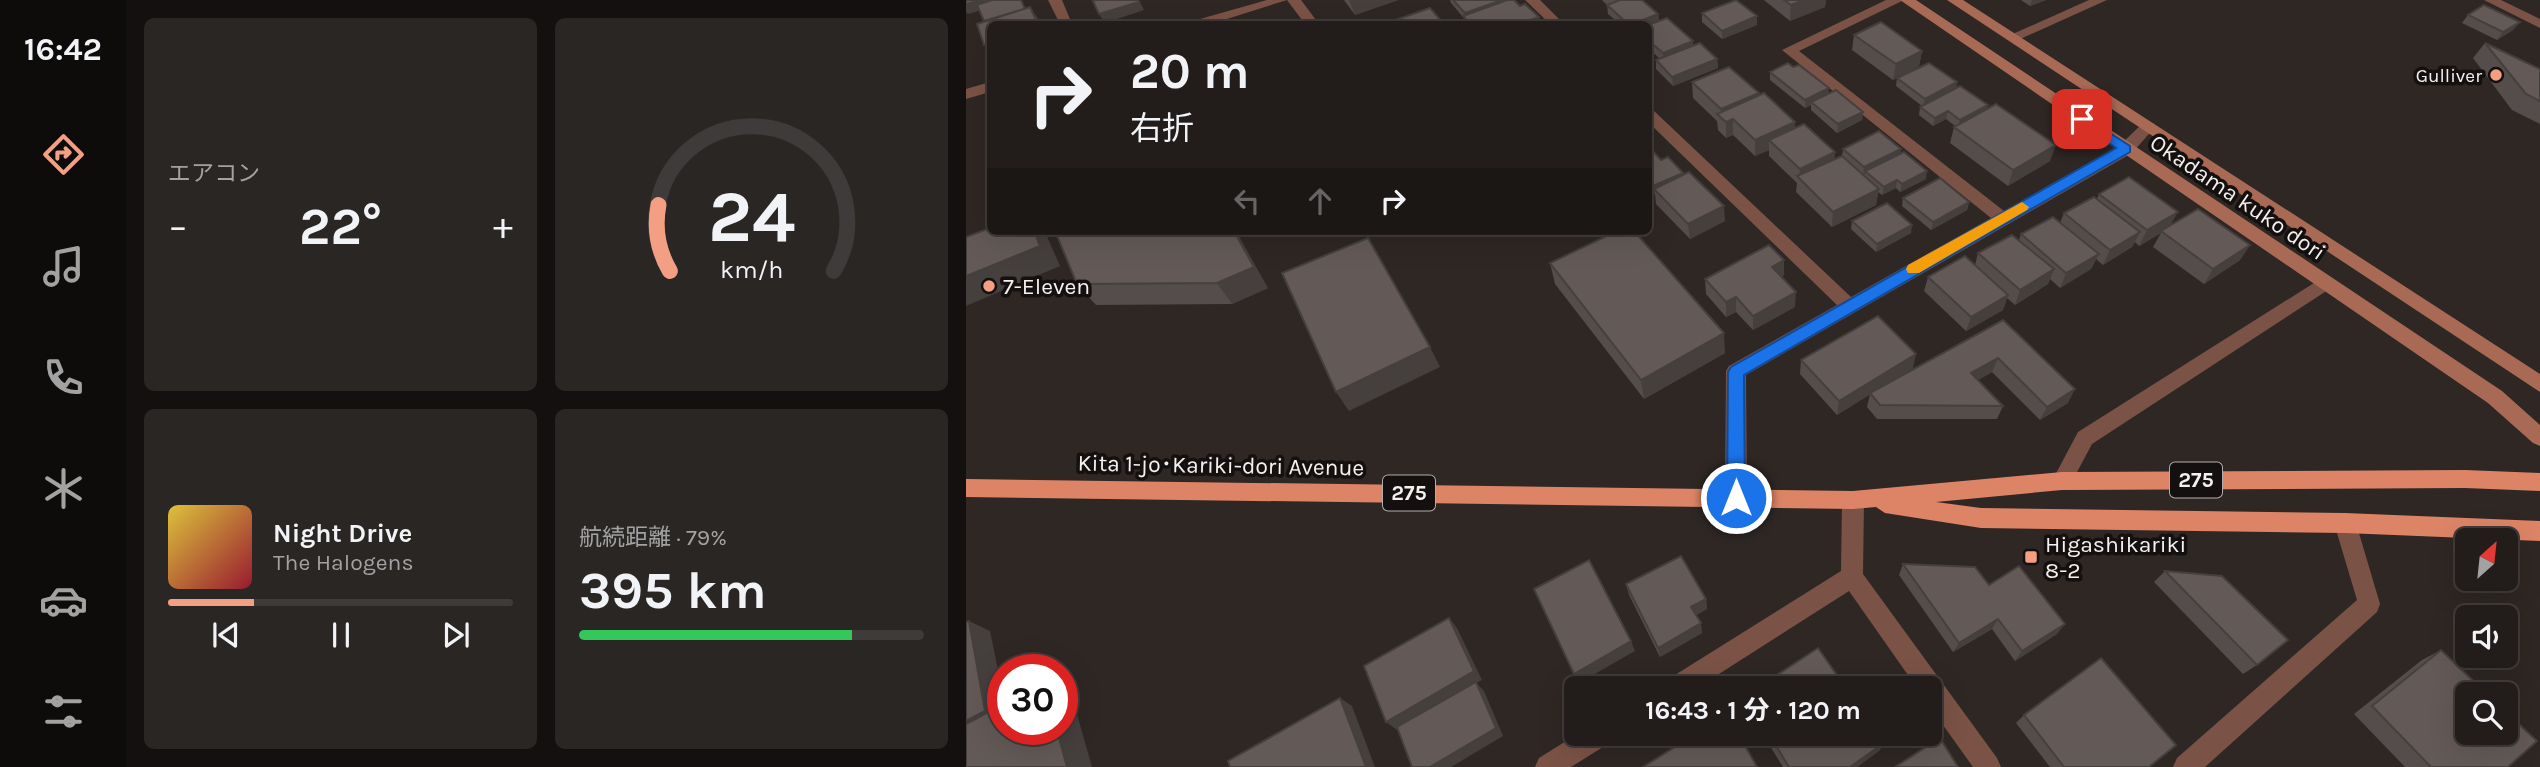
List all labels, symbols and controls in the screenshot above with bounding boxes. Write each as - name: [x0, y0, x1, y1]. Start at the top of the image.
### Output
- text: 16:42: [24, 31, 102, 68]
- text: 20 m: [1130, 43, 1250, 100]
- icon: right: [1015, 49, 1106, 140]
- place label: Gulliver: [2416, 65, 2482, 87]
- marker: Gulliver: [2488, 67, 2504, 83]
- pin: [2052, 89, 2112, 149]
- icon: arrive: [2063, 100, 2101, 138]
- text: 右折: [1130, 110, 1194, 147]
- street label: Okadama kuko dori: [2145, 129, 2331, 266]
- icon: directions: [39, 130, 88, 179]
- text: エアコン: [168, 160, 260, 187]
- text: 24: [708, 174, 795, 259]
- icon: left: [1228, 182, 1266, 220]
- icon: ahead: [1301, 182, 1339, 220]
- icon: right: [1374, 182, 1412, 220]
- text: 22°: [299, 196, 382, 257]
- text: −: [168, 204, 188, 249]
- text: +: [493, 204, 513, 249]
- icon: music: [39, 242, 88, 291]
- text: km/h: [720, 254, 783, 283]
- place label: 7-Eleven: [1003, 273, 1090, 300]
- marker: 7-Eleven: [981, 278, 997, 294]
- icon: phone: [39, 353, 88, 402]
- street label: Kita 1-jo･Kariki-dori Avenue: [1077, 450, 1365, 481]
- position arrow: [1699, 461, 1773, 535]
- road number: 275: [2170, 462, 2222, 498]
- icon: climate: [39, 464, 88, 513]
- road number: 275: [1383, 476, 1435, 510]
- text: Night Drive: [273, 518, 412, 549]
- text: 航続距離 · 79%: [579, 524, 727, 551]
- north arrow: [2455, 528, 2518, 592]
- map controls: [2455, 528, 2518, 745]
- place label: Higashikariki 8-2: [2045, 531, 2186, 584]
- text: The Halogens: [273, 549, 413, 576]
- marker: Higashikariki 8-2: [2023, 549, 2039, 565]
- text: 395 km: [579, 560, 767, 621]
- icon: car: [39, 576, 88, 625]
- button: sound: [2455, 605, 2518, 668]
- icon: previous: [207, 616, 245, 654]
- icon: pause: [322, 616, 360, 654]
- icon: next: [437, 616, 475, 654]
- speed limit sign: 30: [987, 654, 1078, 745]
- button: search: [2455, 682, 2518, 745]
- icon: filters: [39, 687, 88, 736]
- text: 16:43 · 1 分 · 120 m: [1645, 695, 1861, 726]

